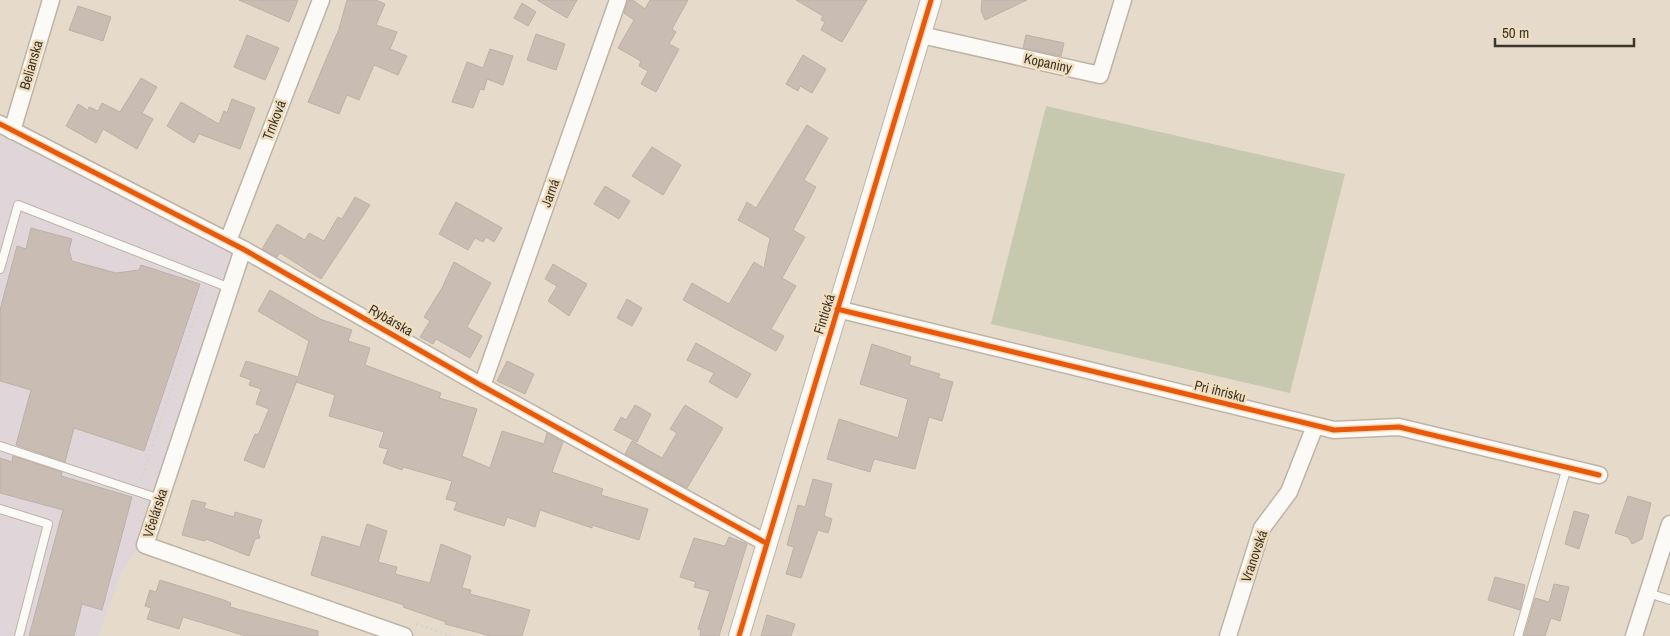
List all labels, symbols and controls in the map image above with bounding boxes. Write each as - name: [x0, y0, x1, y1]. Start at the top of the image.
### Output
- scale bar: [1495, 15, 1634, 47]
- text: 50 m: [1502, 22, 1529, 43]
- street label: Belianska: [15, 38, 47, 92]
- street label: Kopaniny: [1022, 49, 1074, 77]
- street label: Trnková: [258, 97, 290, 142]
- street label: Jarná: [537, 176, 564, 210]
- street label: Fintická: [809, 291, 839, 336]
- street label: Rybárska: [366, 300, 417, 340]
- street label: Pri ihrisku: [1192, 376, 1248, 406]
- street label: Včelárska: [139, 486, 172, 540]
- street label: Vranovská: [1237, 527, 1271, 584]

